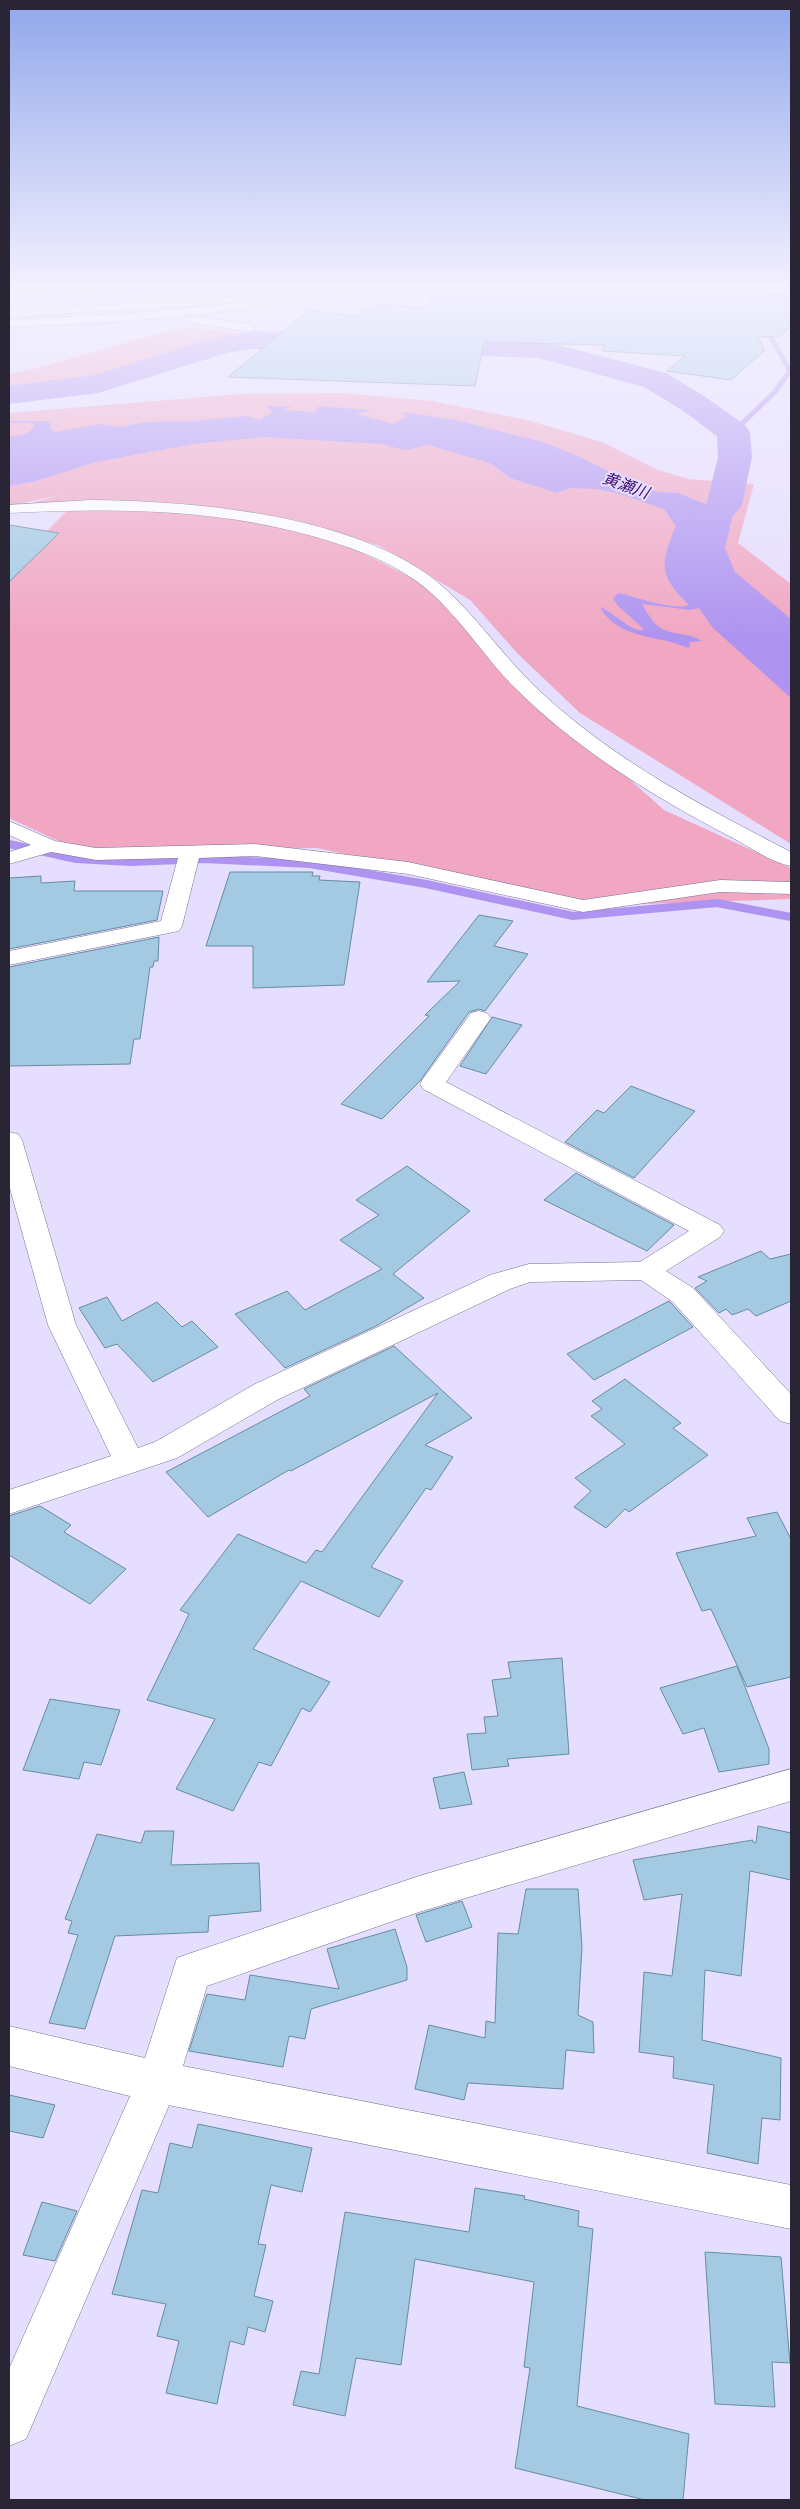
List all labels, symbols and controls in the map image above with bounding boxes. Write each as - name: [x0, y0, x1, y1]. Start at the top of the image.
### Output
- water label: 黄瀬川: [600, 468, 654, 502]

